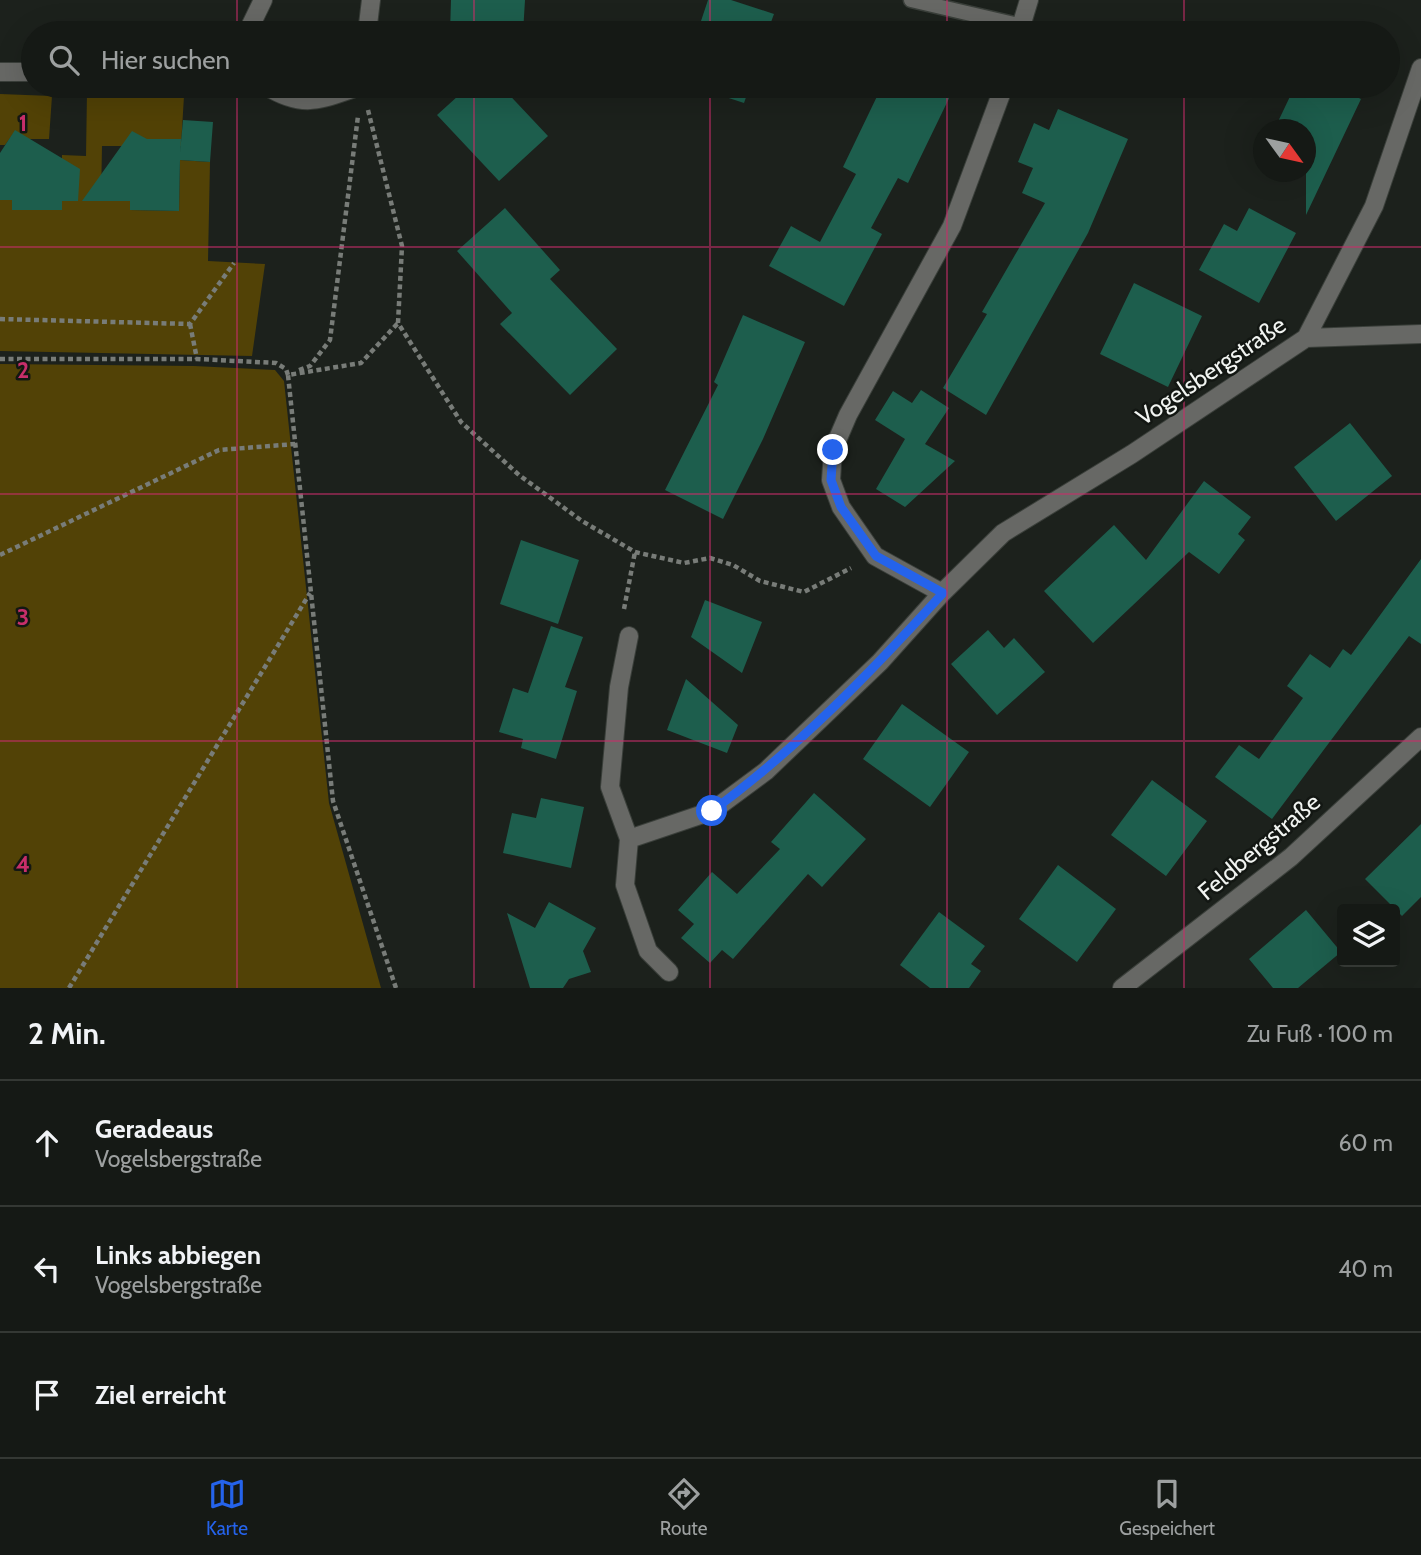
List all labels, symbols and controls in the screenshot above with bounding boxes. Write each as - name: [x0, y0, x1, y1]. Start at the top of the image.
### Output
- search box: [21, 21, 1400, 98]
- icon: search: [45, 41, 83, 79]
- text: Hier suchen: [101, 44, 230, 76]
- text: 1: [19, 109, 27, 137]
- north arrow: [1253, 119, 1316, 182]
- street label: Vogelsbergstraße: [1130, 310, 1291, 431]
- text: 2: [17, 356, 29, 384]
- route end: [817, 434, 848, 465]
- text: 3: [17, 603, 29, 631]
- street label: Feldbergstraße: [1192, 787, 1326, 906]
- route start: [696, 795, 727, 826]
- text: 4: [16, 850, 30, 878]
- map controls: [1337, 904, 1400, 967]
- button: layers: [1337, 904, 1400, 967]
- text: 2 Min.: [28, 1015, 106, 1052]
- text: Zu Fuß · 100 m: [1247, 1020, 1393, 1048]
- text: Geradeaus: [95, 1113, 213, 1145]
- icon: ahead: [28, 1124, 66, 1162]
- text: 60 m: [1339, 1129, 1393, 1157]
- text: Vogelsbergstraße: [95, 1145, 262, 1173]
- text: Links abbiegen: [95, 1239, 261, 1271]
- icon: left: [28, 1250, 66, 1288]
- text: 40 m: [1338, 1255, 1393, 1283]
- text: Vogelsbergstraße: [95, 1271, 262, 1299]
- icon: arrive: [28, 1376, 66, 1414]
- text: Ziel erreicht: [95, 1379, 226, 1411]
- tab: Karte: [206, 1475, 248, 1540]
- tab: Route: [660, 1475, 707, 1540]
- tab: Gespeichert: [1119, 1475, 1215, 1540]

